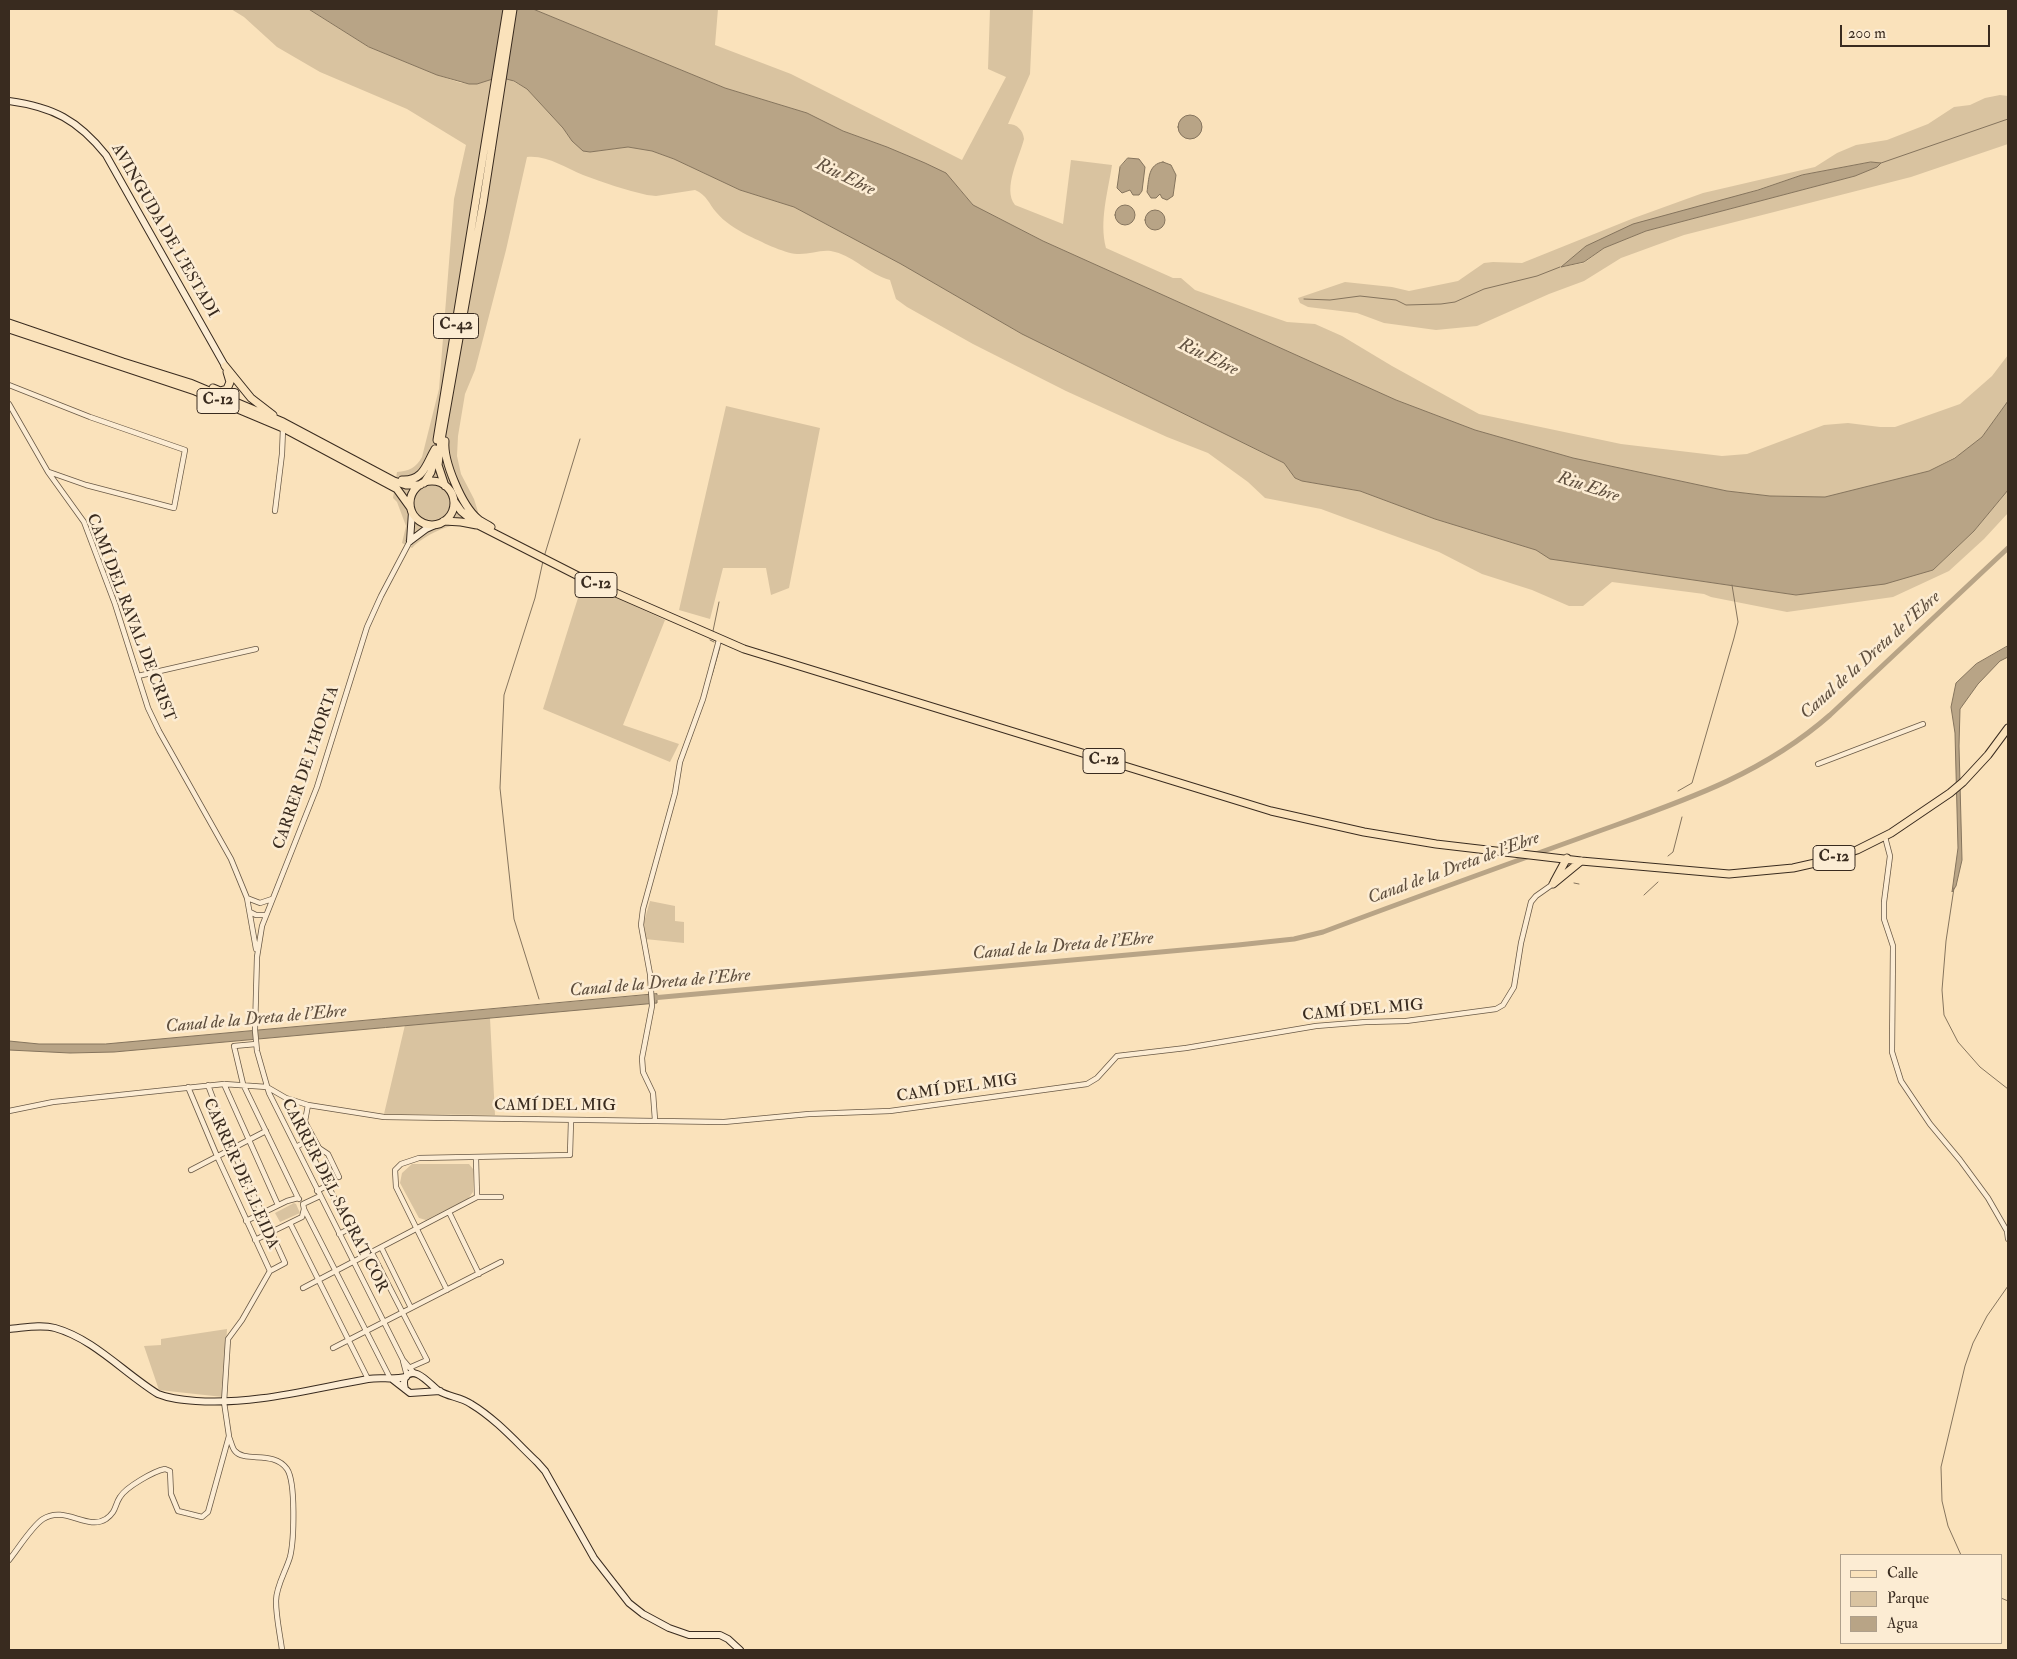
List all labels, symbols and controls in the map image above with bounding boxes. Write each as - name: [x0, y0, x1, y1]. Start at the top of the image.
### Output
- scale bar: [1842, 15, 1992, 47]
- text: 200 m: [1848, 24, 1886, 43]
- street label: AVINGUDA DE L'ESTADI: [106, 141, 222, 321]
- water label: Riu Ebre: [812, 154, 878, 202]
- road number: C-42: [434, 314, 478, 338]
- water label: Riu Ebre: [1175, 334, 1241, 382]
- road number: C-12: [197, 388, 239, 414]
- water label: Riu Ebre: [1554, 468, 1622, 508]
- street label: CAMÍ DEL RAVAL DE CRIST: [81, 511, 179, 725]
- road number: C-12: [575, 572, 617, 598]
- water label: Canal de la Dreta de l'Ebre: [1796, 587, 1946, 725]
- street label: CARRER DE L'HORTA: [270, 684, 344, 852]
- road number: C-12: [1083, 748, 1125, 774]
- water label: Canal de la Dreta de l'Ebre: [1365, 828, 1543, 910]
- road number: C-12: [1813, 846, 1855, 870]
- water label: Canal de la Dreta de l'Ebre: [972, 928, 1154, 966]
- water label: Canal de la Dreta de l'Ebre: [569, 965, 751, 1003]
- street label: CAMÍ DEL MIG: [1301, 996, 1425, 1026]
- water label: Canal de la Dreta de l'Ebre: [165, 1001, 347, 1039]
- street label: CAMÍ DEL MIG: [895, 1071, 1019, 1107]
- street label: CARRER DE LLEIDA: [198, 1096, 282, 1252]
- street label: CARRER DEL SAGRAT COR: [277, 1096, 391, 1296]
- street label: CAMÍ DEL MIG: [494, 1097, 616, 1117]
- legend: [1840, 1554, 2002, 1644]
- text: Calle: [1887, 1564, 1918, 1583]
- text: Parque: [1887, 1589, 1929, 1608]
- text: Agua: [1887, 1614, 1918, 1633]

